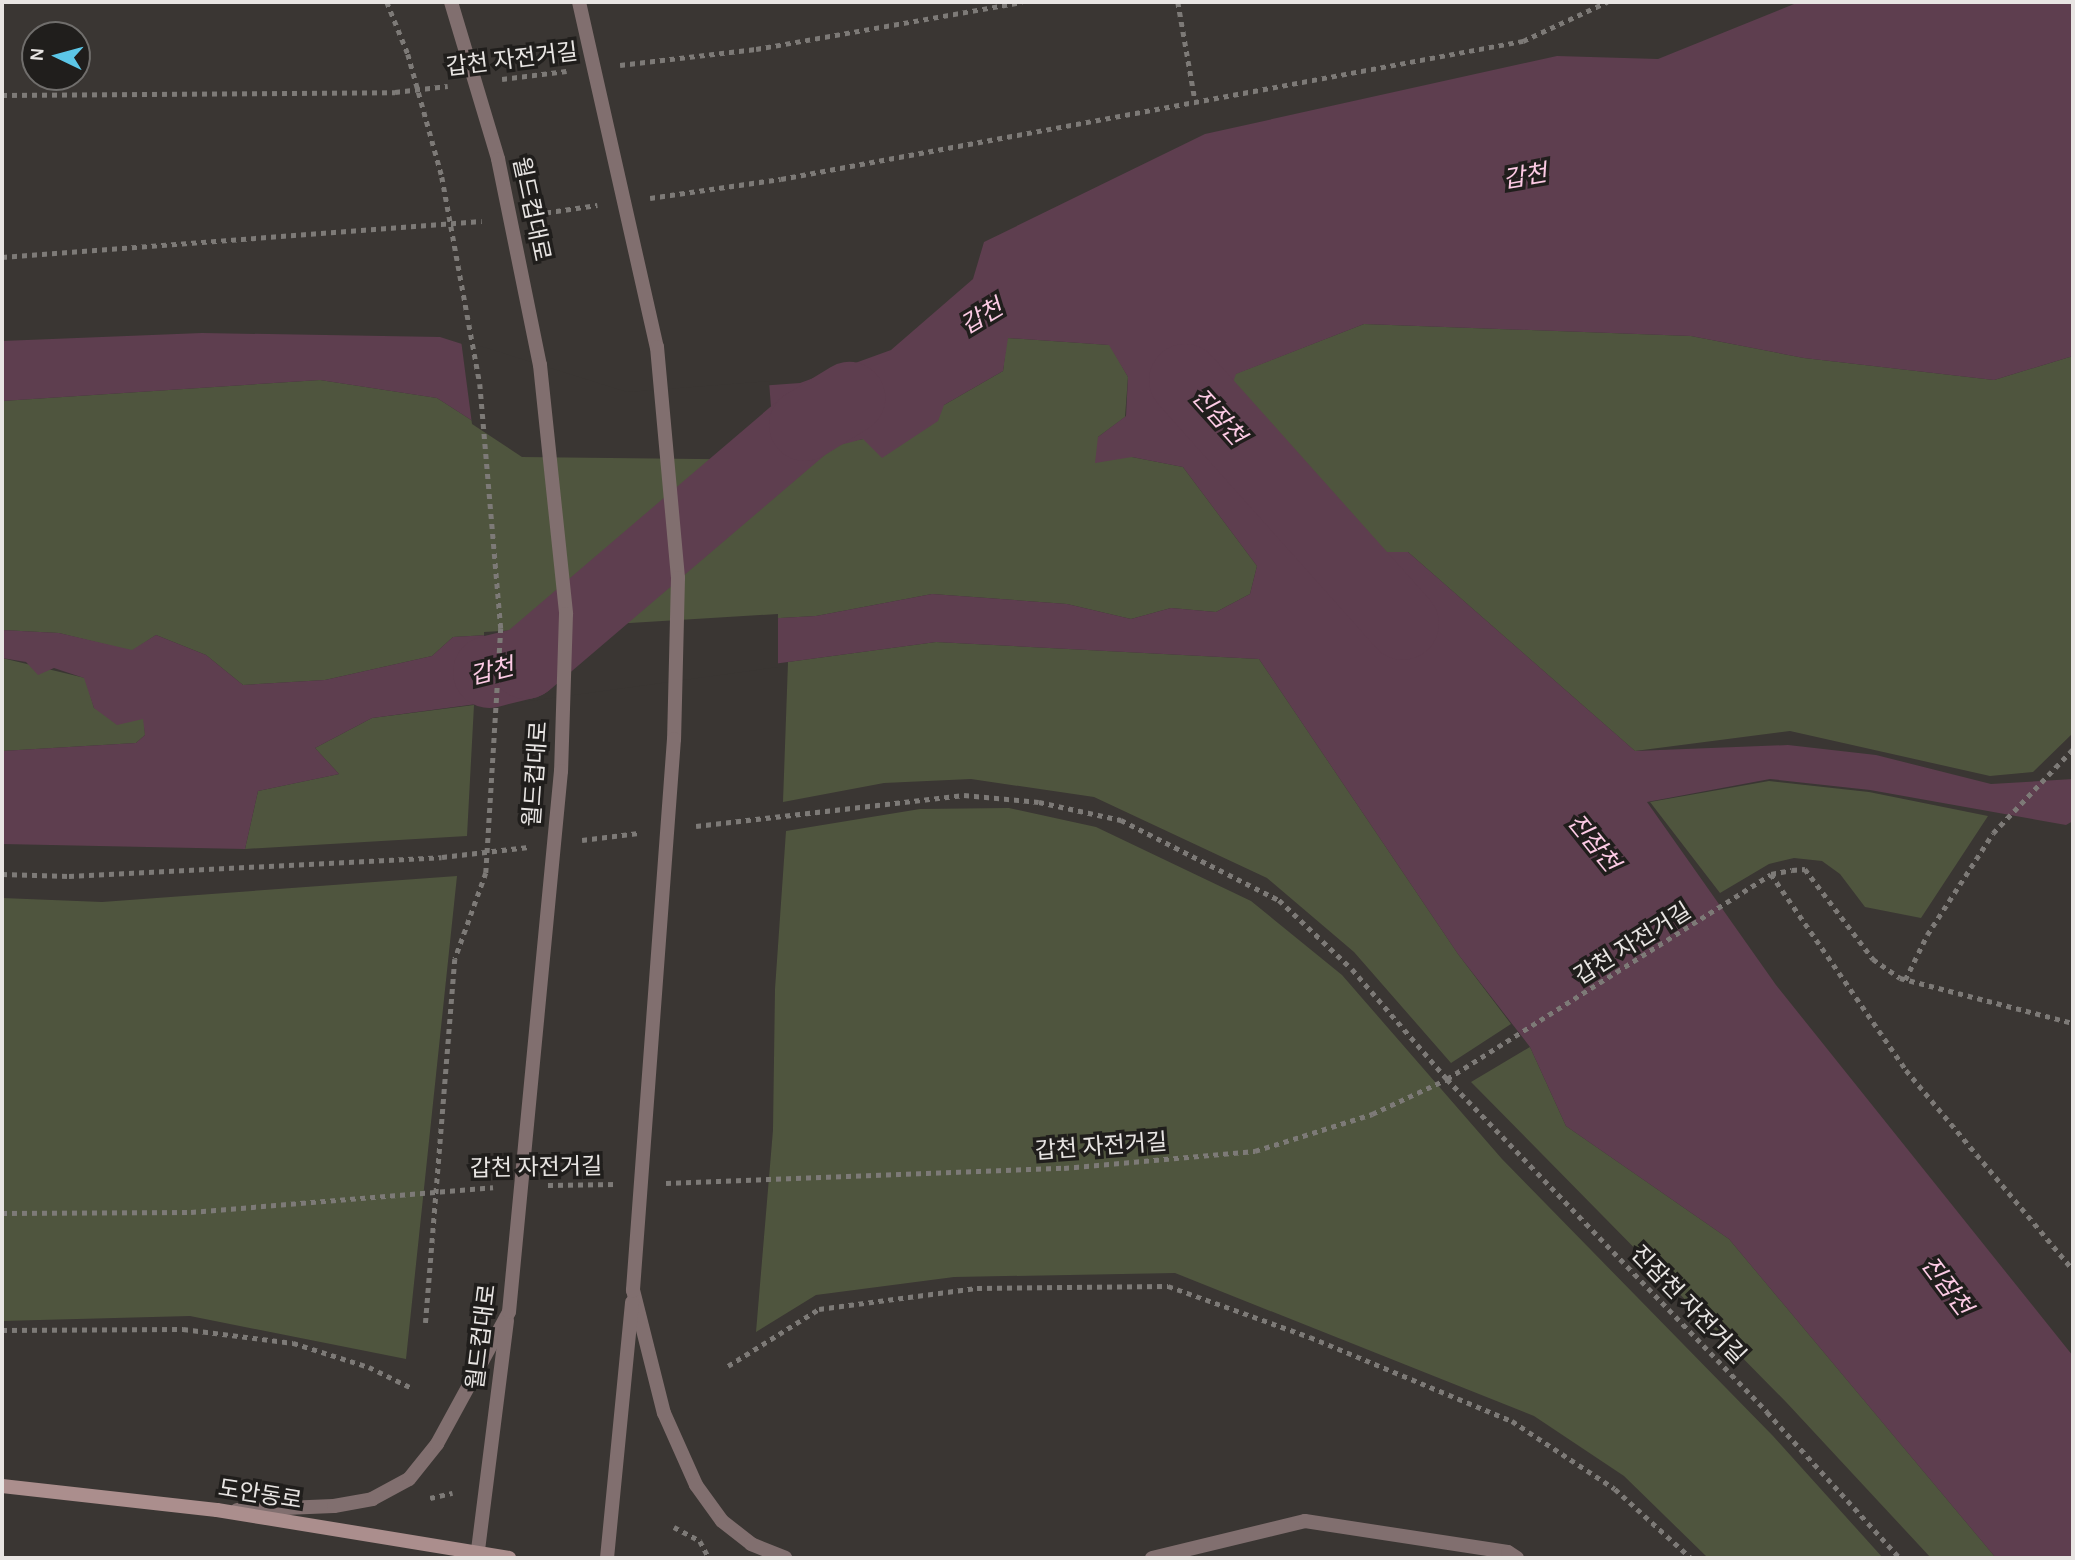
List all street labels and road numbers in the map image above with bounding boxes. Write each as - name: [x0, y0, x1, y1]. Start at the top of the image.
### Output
- street label: 갑천 자전거길: [445, 38, 579, 82]
- street label: 월드컵대로: [507, 154, 555, 264]
- street label: 월드컵대로: [519, 720, 553, 828]
- street label: 갑천 자전거길: [1570, 897, 1696, 991]
- street label: 갑천 자전거길: [1034, 1129, 1168, 1165]
- street label: 갑천 자전거길: [470, 1153, 602, 1183]
- street label: 진잠천 자전거길: [1625, 1240, 1751, 1370]
- street label: 월드컵대로: [462, 1283, 502, 1391]
- street label: 도안동로: [216, 1475, 304, 1515]

